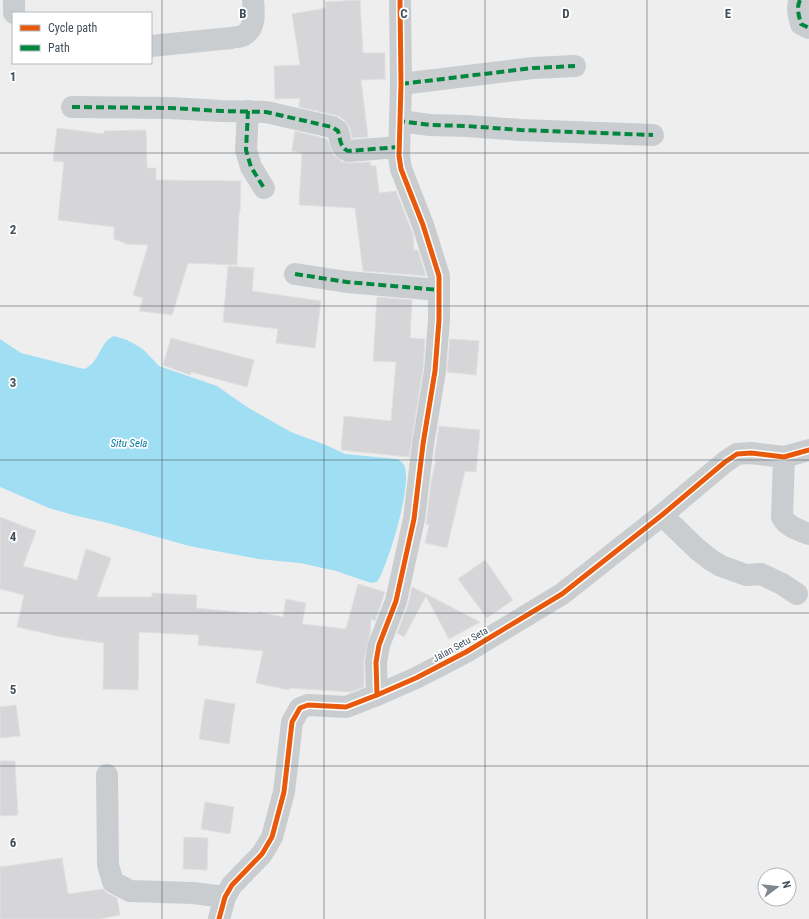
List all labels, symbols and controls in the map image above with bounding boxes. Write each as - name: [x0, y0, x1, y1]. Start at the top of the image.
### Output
- text: B: [239, 6, 247, 21]
- text: C: [400, 6, 408, 21]
- text: D: [562, 6, 570, 21]
- text: E: [725, 6, 732, 21]
- legend: [12, 12, 152, 64]
- text: Cycle path: [48, 21, 98, 35]
- text: Path: [48, 41, 70, 55]
- text: 1: [10, 69, 16, 84]
- text: 2: [10, 222, 17, 237]
- text: 3: [10, 375, 16, 390]
- water label: Situ Sela: [111, 437, 147, 450]
- text: 4: [10, 529, 17, 544]
- street label: Jalan Setu Seta: [431, 625, 490, 664]
- text: 5: [10, 682, 17, 697]
- text: 6: [10, 835, 17, 850]
- north arrow: [757, 867, 797, 907]
- text: N: [779, 880, 793, 890]

